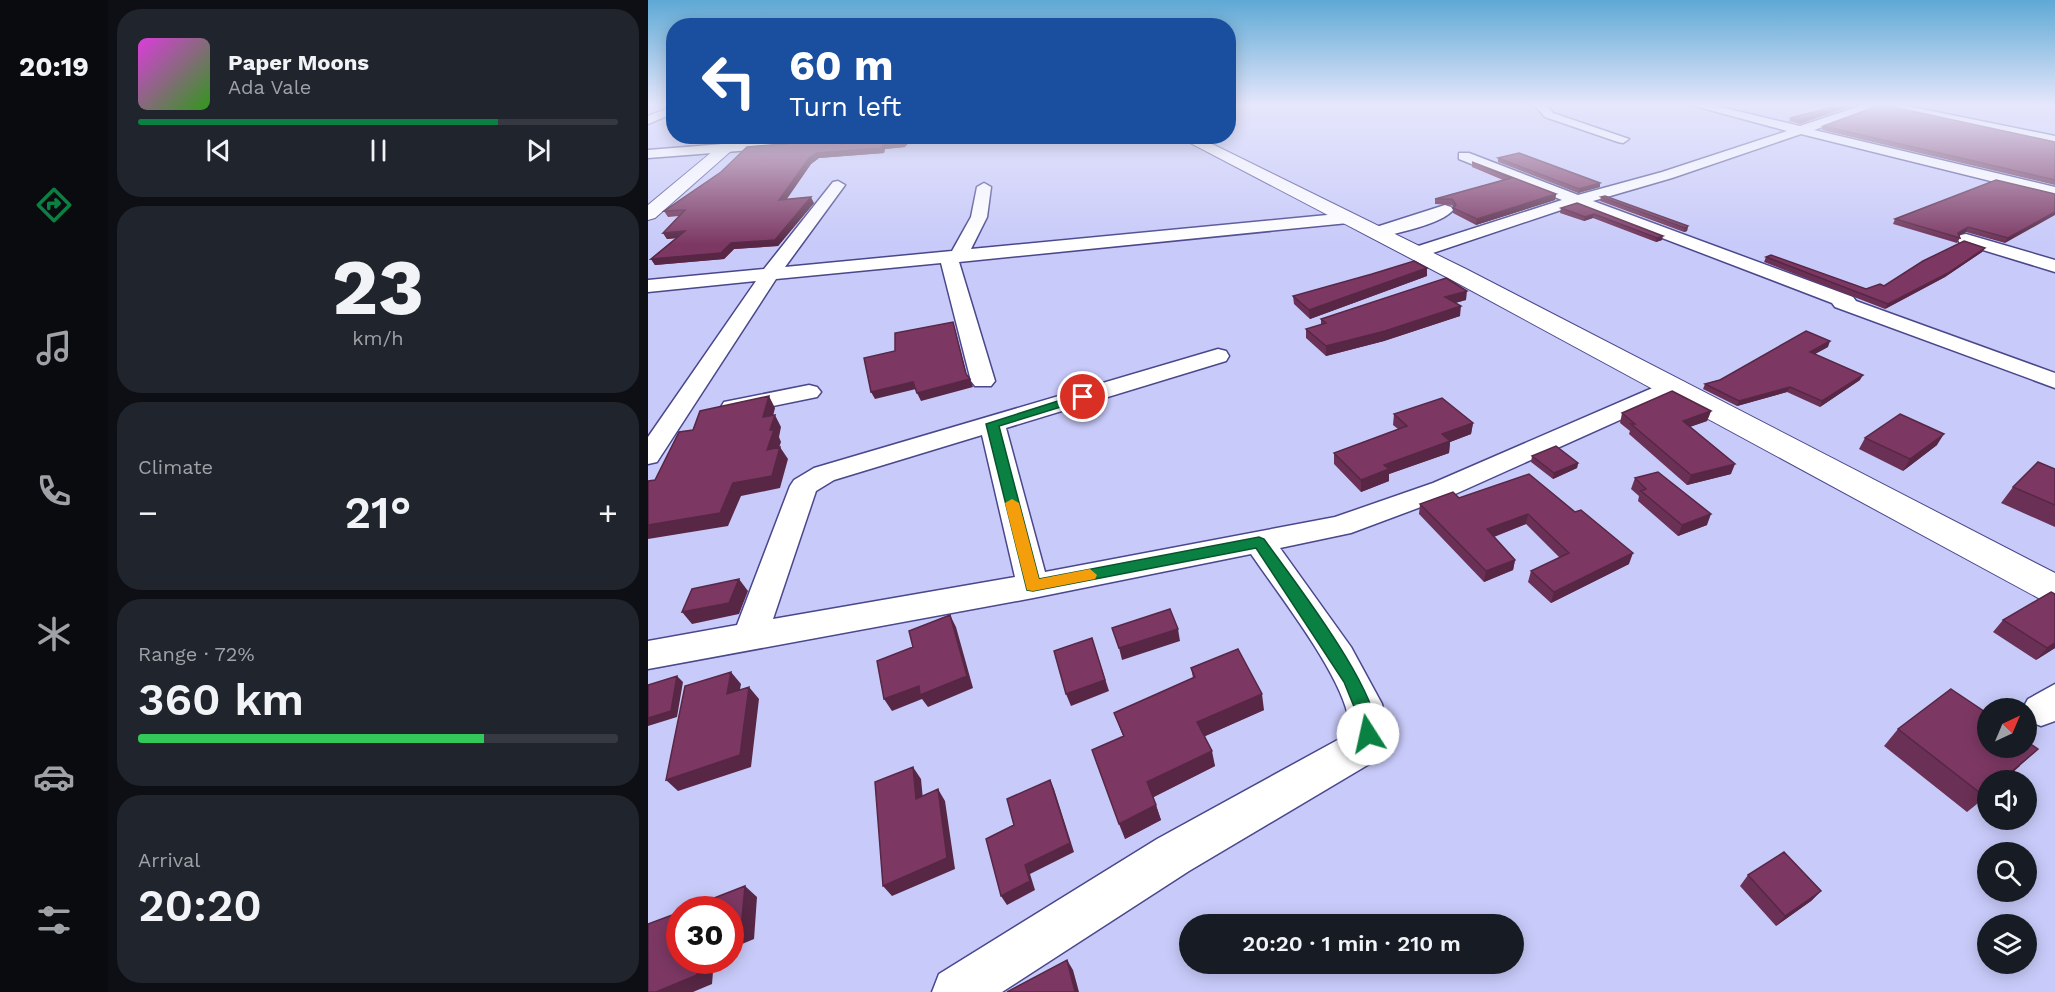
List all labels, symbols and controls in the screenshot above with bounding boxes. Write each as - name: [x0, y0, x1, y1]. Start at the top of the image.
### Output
- text: 60 m: [789, 41, 893, 90]
- icon: left: [690, 42, 768, 120]
- text: Paper Moons: [228, 50, 369, 75]
- text: 20:19: [19, 51, 89, 83]
- text: Ada Vale: [228, 75, 311, 99]
- text: Turn left: [789, 91, 901, 123]
- icon: previous: [202, 134, 235, 167]
- icon: pause: [362, 134, 395, 167]
- icon: next: [522, 134, 555, 167]
- icon: directions: [33, 184, 75, 226]
- text: 23: [332, 241, 424, 333]
- text: km/h: [352, 326, 404, 350]
- icon: music: [33, 327, 75, 369]
- pin: [1057, 371, 1108, 422]
- icon: arrive: [1066, 380, 1099, 413]
- text: Climate: [138, 455, 213, 479]
- icon: phone: [33, 470, 75, 512]
- text: 21°: [344, 486, 412, 539]
- text: −: [138, 493, 158, 532]
- text: +: [598, 493, 618, 532]
- icon: climate: [33, 613, 75, 655]
- text: Range · 72%: [138, 642, 255, 666]
- text: 360 km: [138, 673, 304, 726]
- north arrow: [1977, 698, 2037, 758]
- map controls: [1977, 698, 2037, 974]
- position arrow: [1336, 702, 1400, 766]
- icon: car: [33, 756, 75, 798]
- button: sound: [1977, 770, 2037, 830]
- button: search: [1977, 842, 2037, 902]
- text: Arrival: [138, 848, 200, 872]
- text: 20:20: [138, 879, 262, 932]
- speed limit sign: 30: [666, 896, 744, 974]
- icon: filters: [33, 899, 75, 941]
- button: layers: [1977, 914, 2037, 974]
- text: 20:20 · 1 min · 210 m: [1242, 931, 1461, 956]

